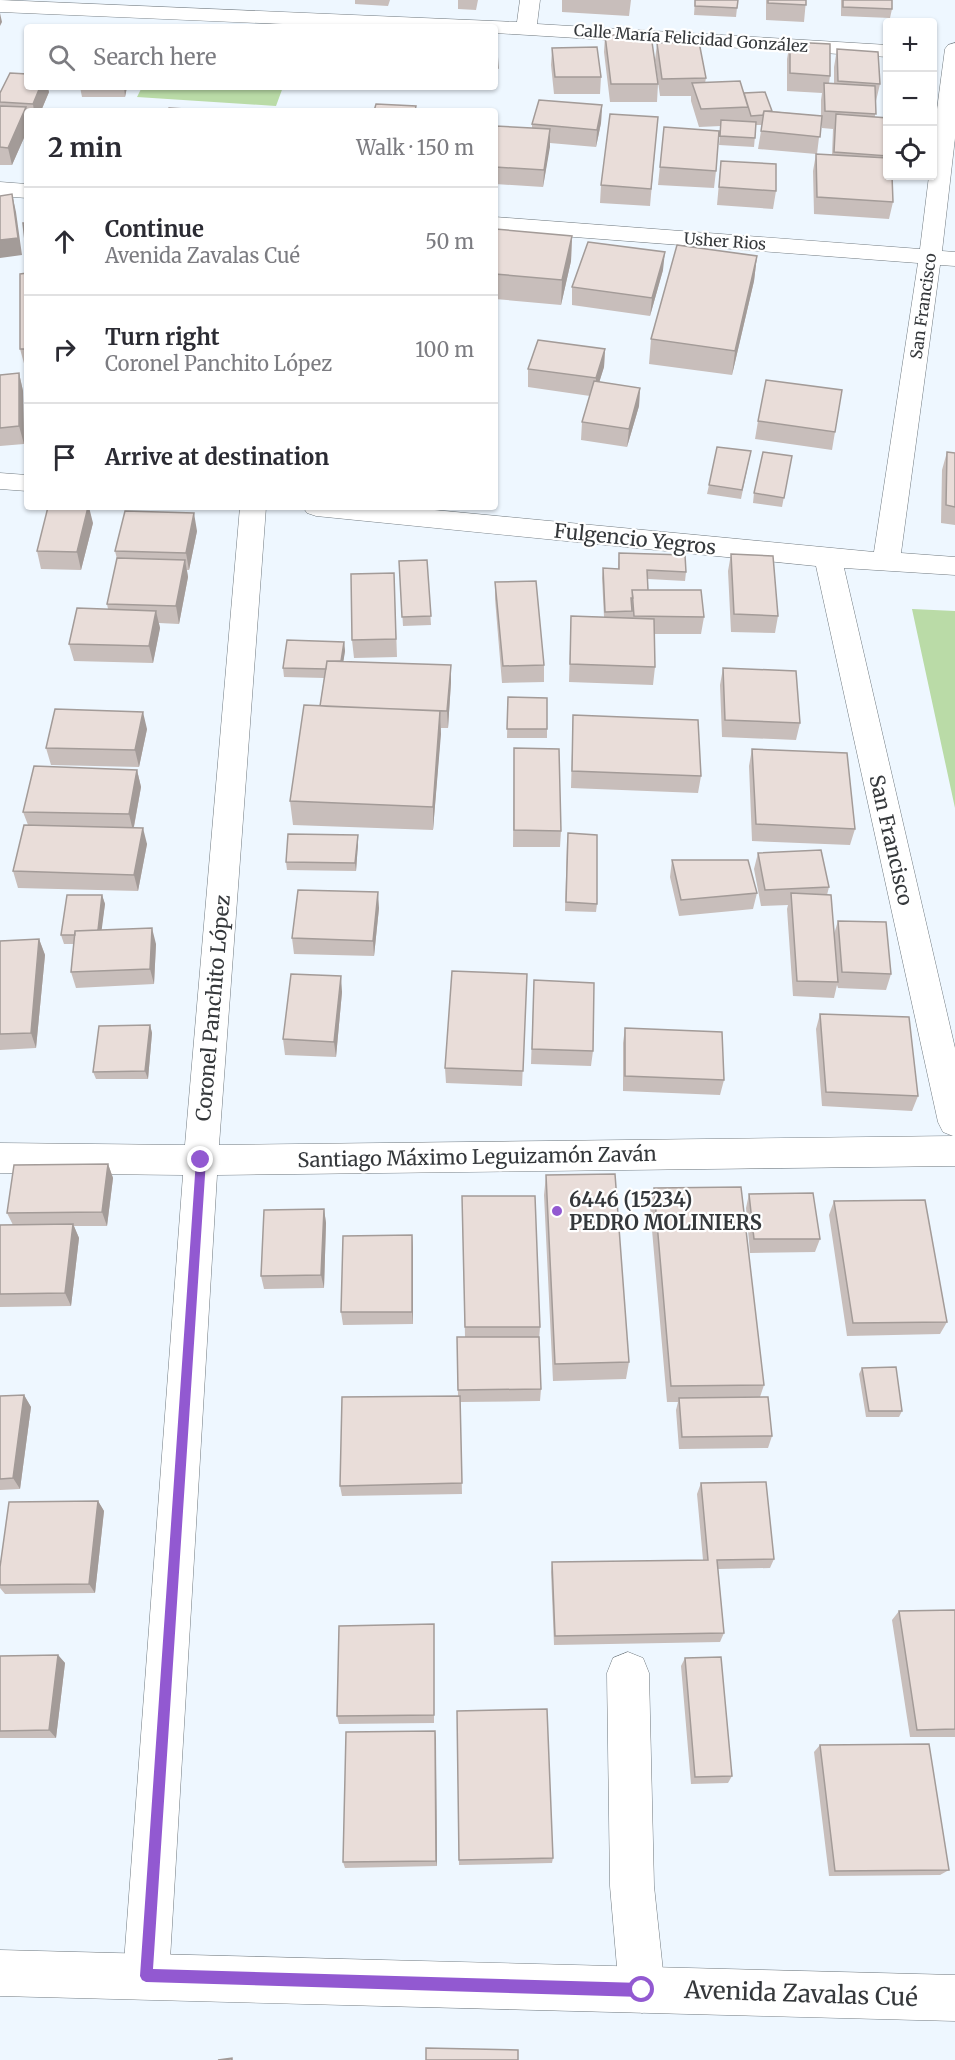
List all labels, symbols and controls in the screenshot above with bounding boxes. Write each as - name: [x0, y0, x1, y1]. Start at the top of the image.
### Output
- map controls: [883, 18, 937, 180]
- button: +: [883, 18, 937, 72]
- street label: Calle María Felicidad González: [573, 20, 809, 56]
- search box: [24, 24, 498, 90]
- icon: search: [45, 41, 78, 74]
- text: Search here: [93, 43, 216, 71]
- button: −: [883, 72, 937, 126]
- button: locate: [883, 126, 937, 180]
- text: 2 min: [48, 131, 122, 164]
- text: Walk · 150 m: [356, 135, 474, 160]
- text: Continue: [105, 215, 204, 243]
- icon: ahead: [48, 225, 81, 258]
- street label: Usher Rios: [683, 228, 767, 254]
- text: 50 m: [425, 229, 474, 254]
- text: Avenida Zavalas Cué: [105, 243, 300, 268]
- street label: San Francisco: [906, 252, 940, 360]
- text: Turn right: [105, 323, 219, 351]
- icon: right: [48, 333, 81, 366]
- text: 100 m: [415, 337, 474, 362]
- text: Coronel Panchito López: [105, 351, 332, 376]
- icon: arrive: [48, 441, 81, 474]
- text: Arrive at destination: [105, 443, 329, 471]
- street label: Fulgencio Yegros: [553, 518, 717, 559]
- street label: San Francisco: [864, 772, 919, 908]
- street label: Coronel Panchito López: [190, 894, 235, 1122]
- street label: Santiago Máximo Leguizamón Zaván: [297, 1141, 657, 1172]
- route end: [187, 1146, 213, 1172]
- place label: 6446 (15234) PEDRO MOLINIERS: [569, 1187, 762, 1235]
- marker: 6446 (15234) PEDRO MOLINIERS: [550, 1204, 564, 1218]
- street label: Avenida Zavalas Cué: [683, 1974, 918, 2013]
- route start: [628, 1976, 654, 2002]

